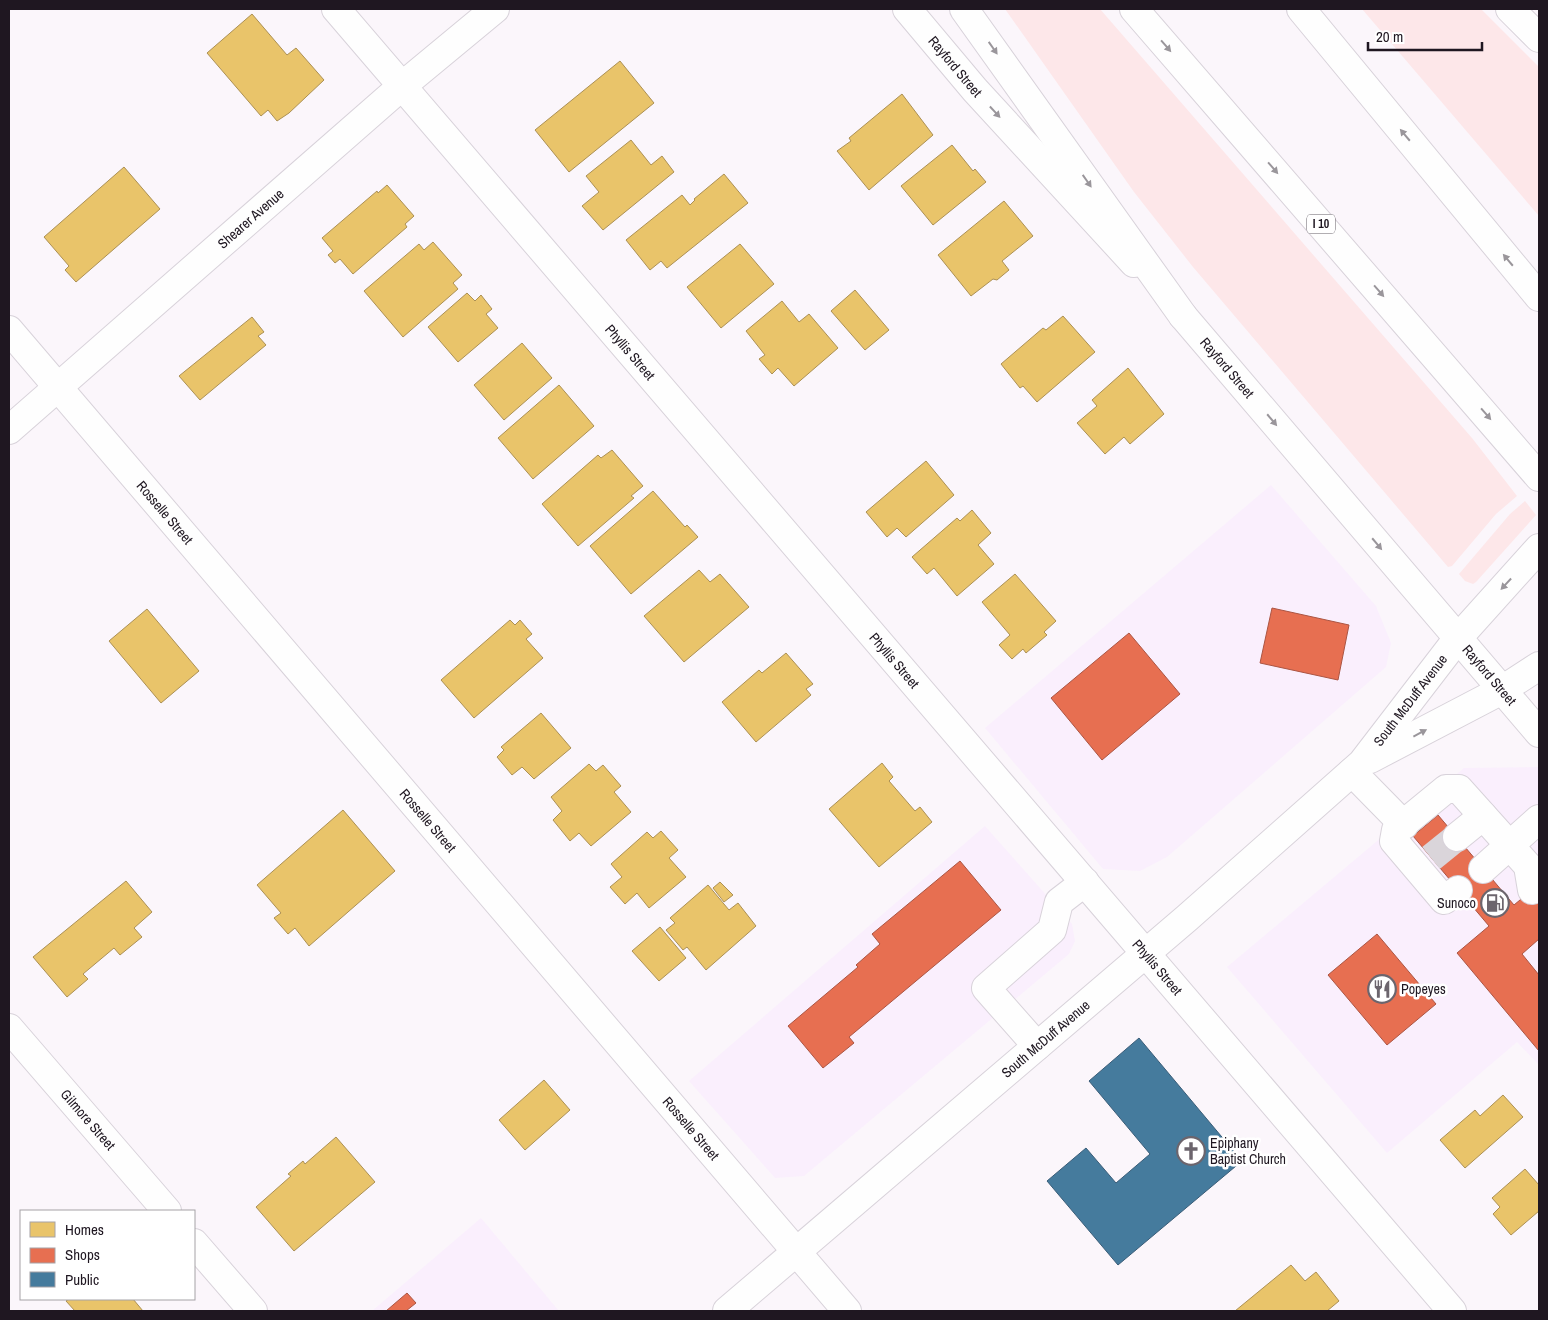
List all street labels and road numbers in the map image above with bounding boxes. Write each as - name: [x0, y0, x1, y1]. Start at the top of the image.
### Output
- street label: Rayford Street: [924, 32, 986, 101]
- street label: Shearer Avenue: [214, 185, 287, 252]
- road number: I 10: [1307, 214, 1335, 233]
- street label: Phyllis Street: [601, 321, 659, 384]
- street label: Rayford Street: [1196, 334, 1258, 402]
- street label: Rosselle Street: [133, 477, 197, 548]
- street label: Phyllis Street: [865, 629, 923, 692]
- street label: Rayford Street: [1459, 641, 1520, 709]
- street label: South McDuff Avenue: [1369, 651, 1451, 750]
- street label: Rosselle Street: [396, 785, 460, 856]
- street label: Phyllis Street: [1128, 936, 1186, 999]
- street label: South McDuff Avenue: [998, 996, 1094, 1082]
- street label: Gilmore Street: [57, 1085, 119, 1154]
- street label: Rosselle Street: [659, 1093, 723, 1164]

